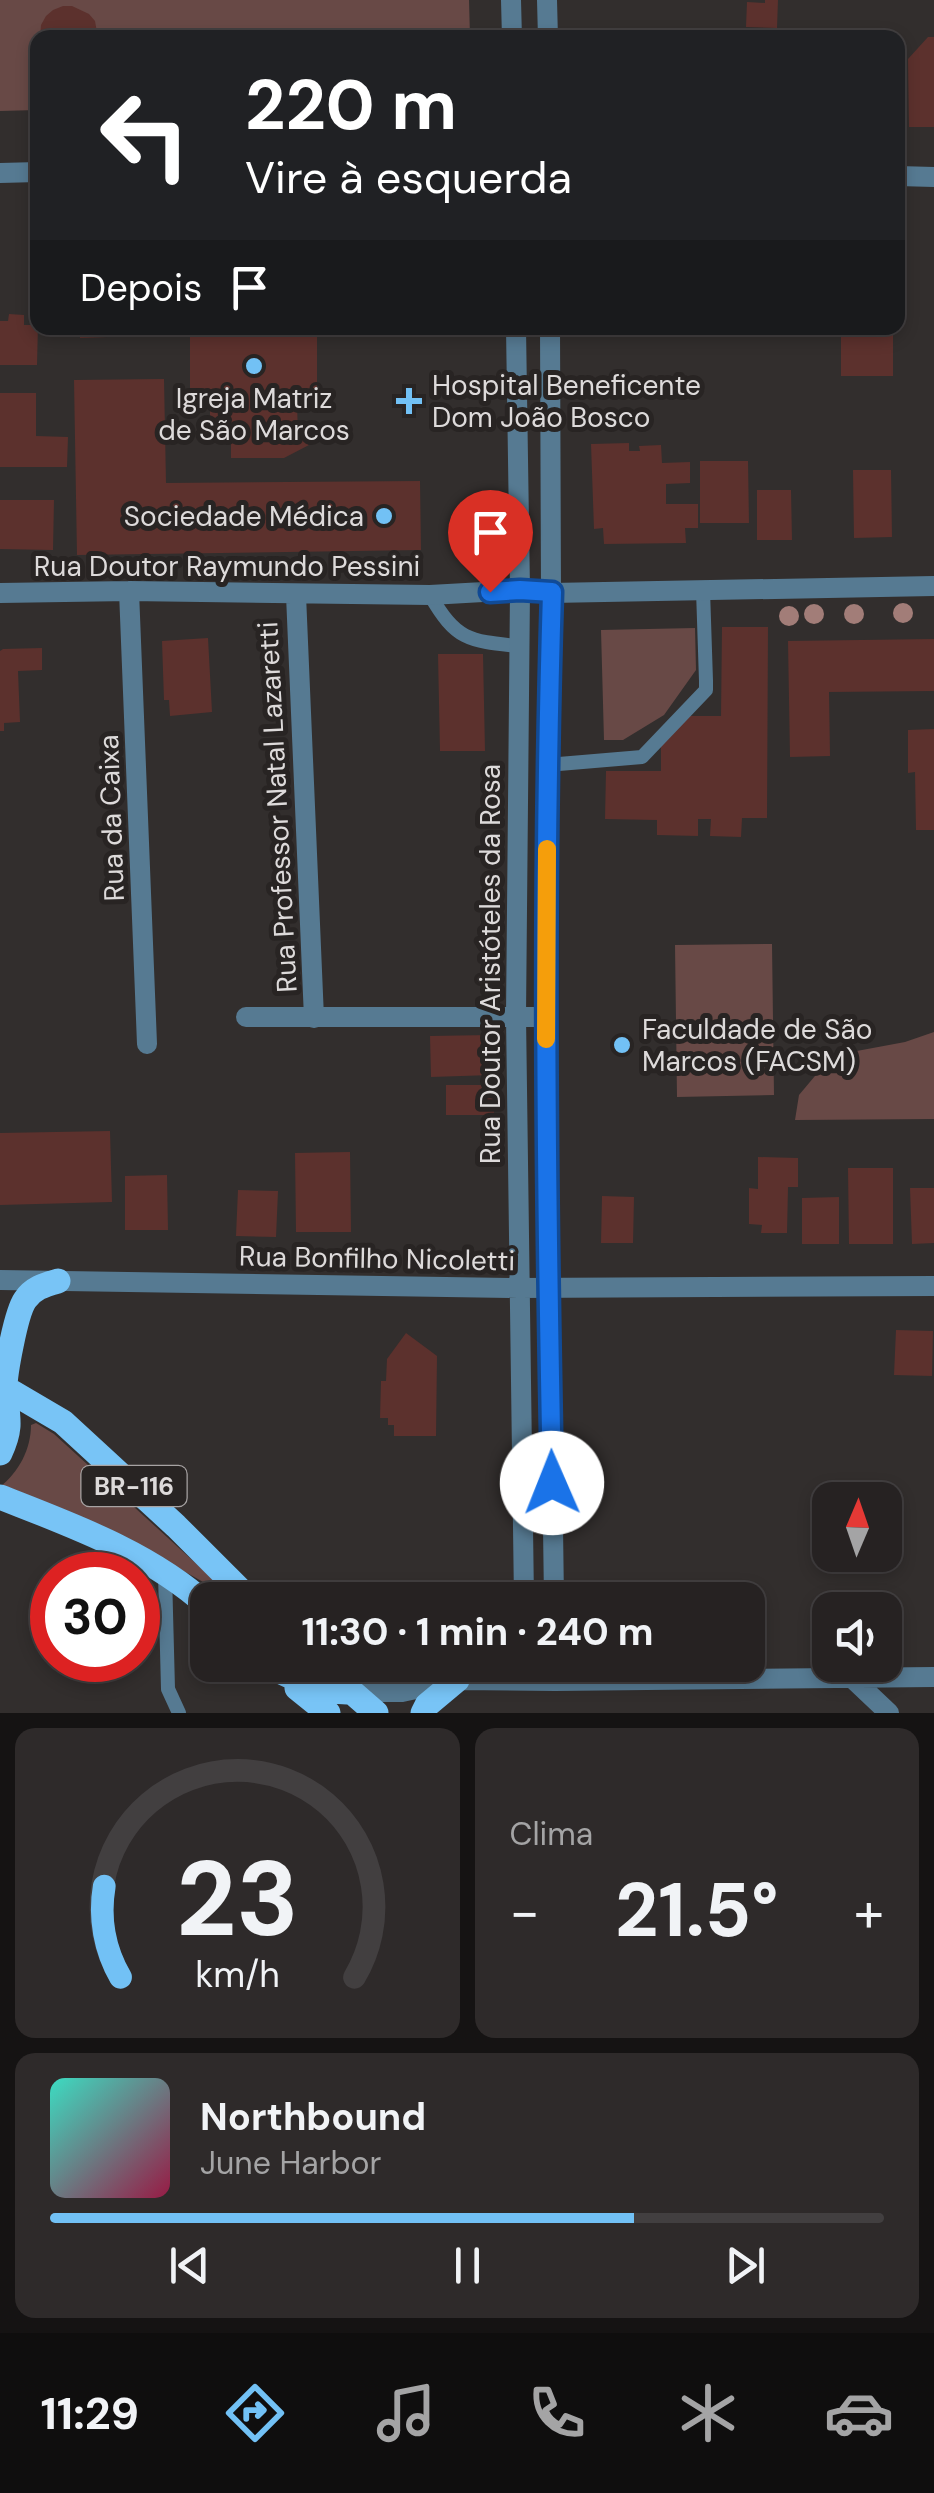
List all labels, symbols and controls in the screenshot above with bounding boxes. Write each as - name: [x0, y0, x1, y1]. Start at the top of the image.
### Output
- text: 220 m: [245, 60, 457, 151]
- icon: left: [80, 70, 210, 200]
- text: Vire à esquerda: [245, 148, 572, 207]
- icon: arrive: [222, 260, 277, 315]
- text: Depois: [80, 263, 202, 313]
- marker: Igreja Matriz de São Marcos: [243, 355, 265, 377]
- place label: Hospital Beneficente Dom João Bosco: [432, 367, 701, 436]
- place label: Igreja Matriz de São Marcos: [158, 380, 350, 449]
- marker: Hospital Beneficente Dom João Bosco: [396, 388, 422, 414]
- pin: [448, 490, 533, 593]
- place label: Sociedade Médica: [124, 498, 364, 535]
- marker: Sociedade Médica: [373, 505, 395, 527]
- icon: arrive: [463, 505, 518, 560]
- street label: Rua Doutor Raymundo Pessini: [34, 548, 420, 585]
- street label: Rua Professor Natal Lazaretti: [249, 621, 306, 993]
- street label: Rua da Caixa: [90, 734, 133, 902]
- street label: Rua Doutor Aristóteles da Rosa: [472, 764, 509, 1164]
- place label: Faculdade de São Marcos (FACSM): [642, 1011, 872, 1080]
- marker: Faculdade de São Marcos (FACSM): [611, 1034, 633, 1056]
- street label: Rua Bonfilho Nicoletti: [239, 1238, 515, 1279]
- position arrow: [500, 1431, 604, 1535]
- road number: BR-116: [82, 1466, 186, 1506]
- north arrow: [812, 1482, 902, 1572]
- map controls: [812, 1482, 902, 1682]
- speed limit sign: 30: [30, 1552, 160, 1682]
- button: sound: [812, 1592, 902, 1682]
- text: 11:30 · 1 min · 240 m: [301, 1607, 654, 1657]
- text: Clima: [510, 1813, 593, 1855]
- text: 23: [176, 1832, 299, 1967]
- text: 21.5°: [615, 1862, 778, 1959]
- text: −: [510, 1876, 540, 1948]
- text: +: [854, 1876, 884, 1948]
- text: km/h: [195, 1952, 279, 1998]
- text: Northbound: [200, 2092, 426, 2142]
- text: June Harbor: [200, 2142, 381, 2184]
- icon: previous: [162, 2238, 217, 2293]
- icon: pause: [440, 2238, 495, 2293]
- icon: next: [718, 2238, 773, 2293]
- icon: directions: [220, 2378, 290, 2448]
- icon: music: [371, 2378, 441, 2448]
- icon: phone: [522, 2378, 592, 2448]
- icon: climate: [673, 2378, 743, 2448]
- icon: car: [824, 2378, 894, 2448]
- text: 11:29: [40, 2384, 139, 2443]

